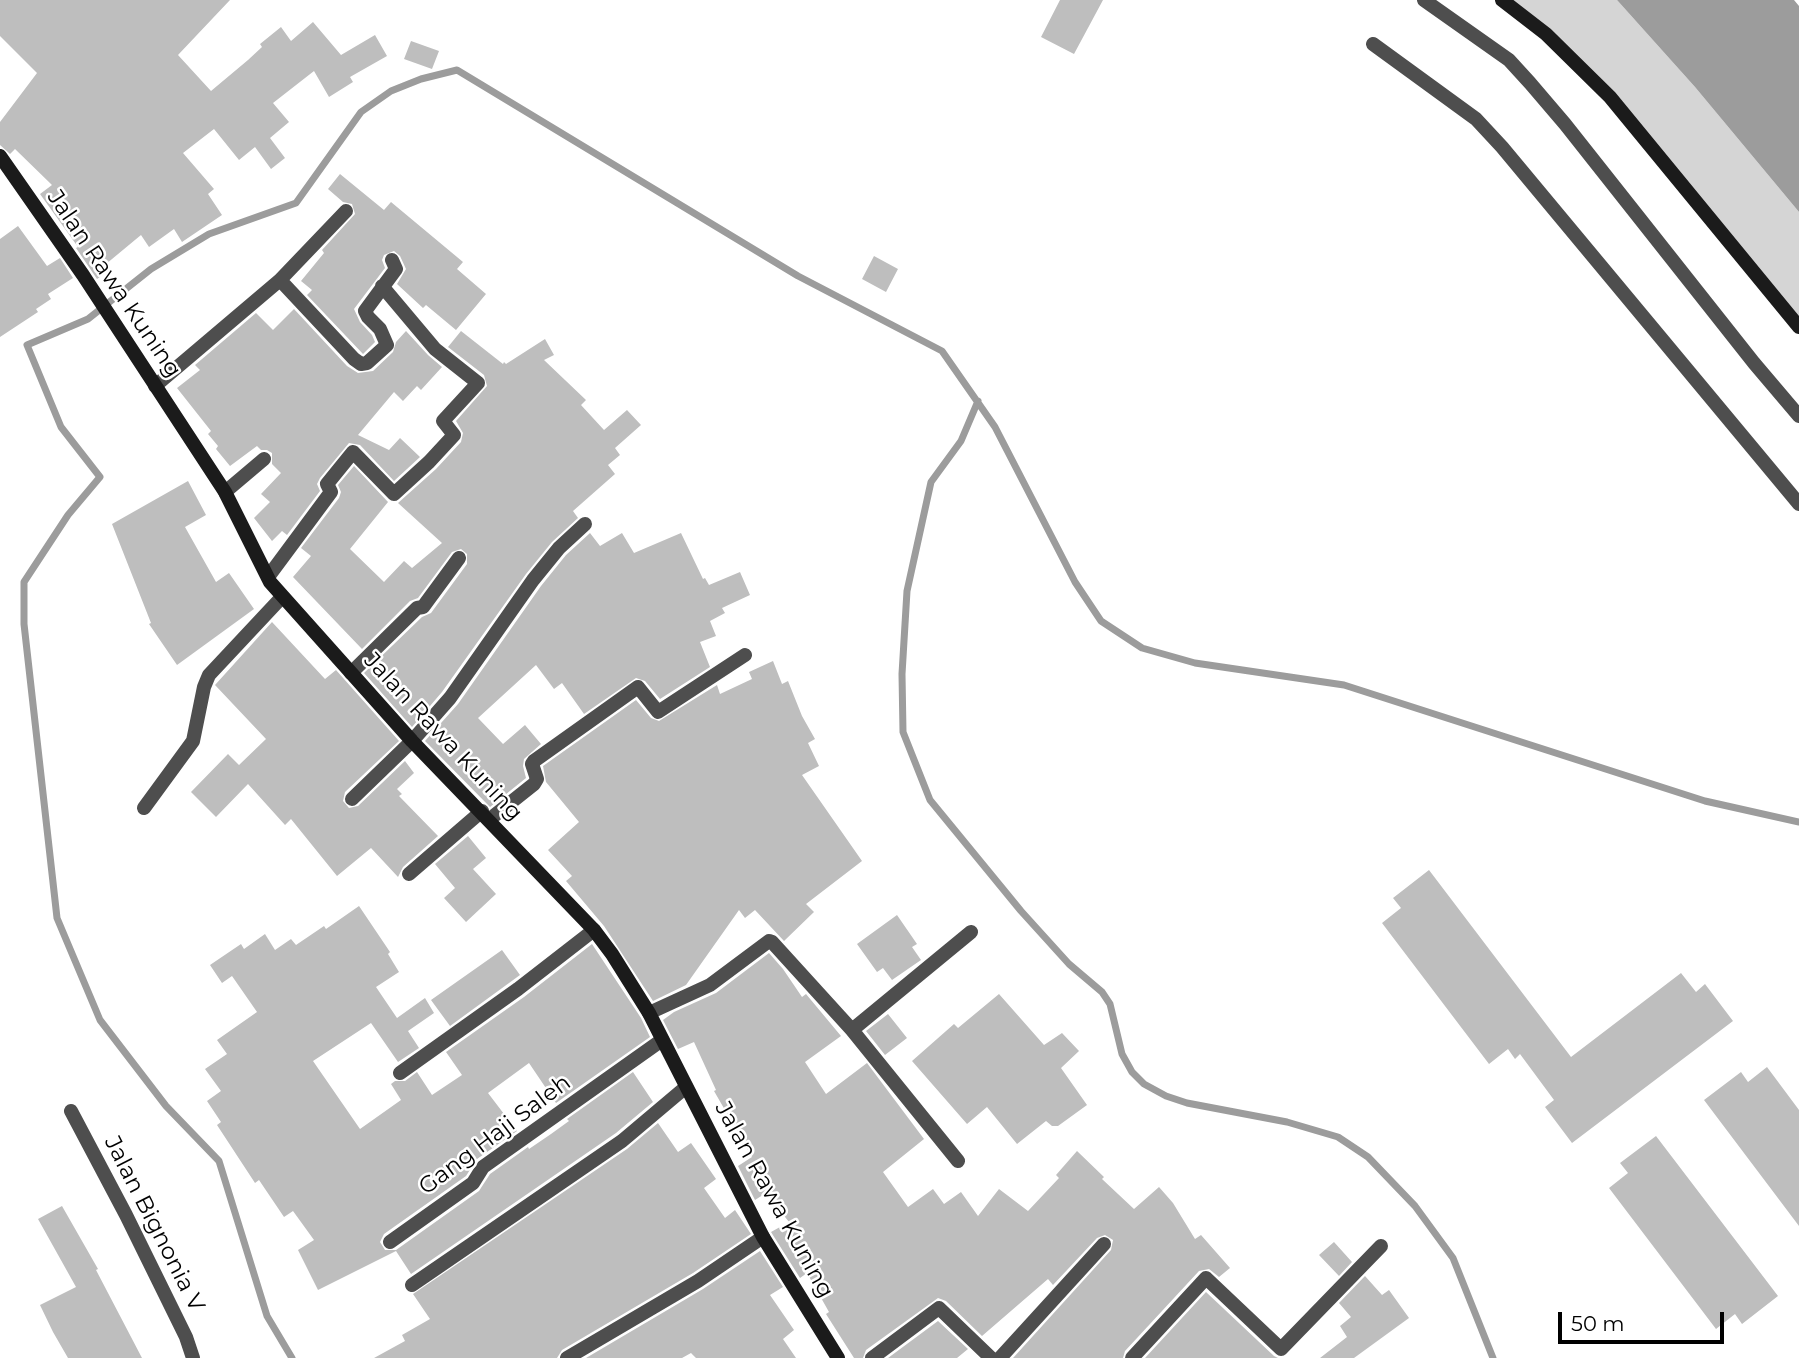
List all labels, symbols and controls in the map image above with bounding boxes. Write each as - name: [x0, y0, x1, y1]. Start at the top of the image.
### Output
- street label: Jalan Rawa Kuning: [41, 185, 187, 383]
- street label: Jalan Rawa Kuning: [358, 647, 528, 827]
- street label: Gang Haji Saleh: [414, 1069, 576, 1201]
- street label: Jalan Rawa Kuning: [709, 1097, 839, 1303]
- street label: Jalan Bignonia V: [98, 1132, 210, 1316]
- scale bar: [1561, 1298, 1727, 1342]
- text: 50 m: [1571, 1311, 1625, 1336]

